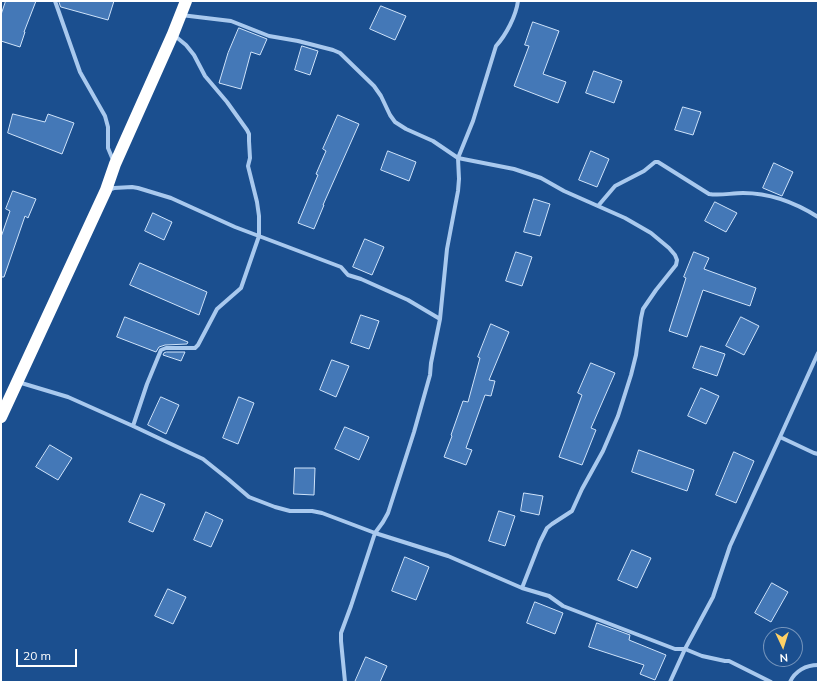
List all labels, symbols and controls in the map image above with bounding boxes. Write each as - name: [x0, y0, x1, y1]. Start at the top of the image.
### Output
- north arrow: [763, 627, 803, 667]
- scale bar: [18, 641, 79, 667]
- text: 20 m: [23, 648, 51, 663]
- text: N: [779, 651, 788, 665]

